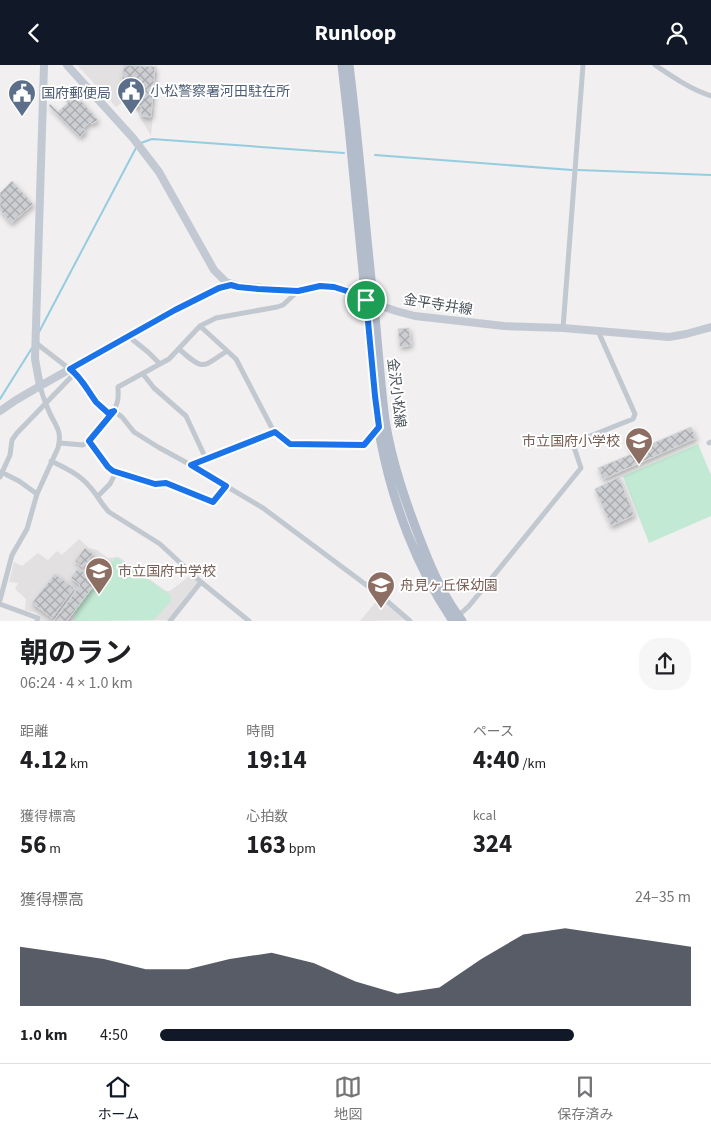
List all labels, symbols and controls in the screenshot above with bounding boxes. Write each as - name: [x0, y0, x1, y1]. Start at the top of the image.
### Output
- text: Runloop: [315, 17, 396, 49]
- icon: back: [20, 19, 48, 47]
- icon: person: [663, 19, 691, 47]
- public building icon: 小松警察署河田駐在所: [116, 76, 146, 115]
- public building icon: 国府郵便局: [7, 78, 37, 117]
- place label: 小松警察署河田駐在所: [150, 82, 290, 102]
- place label: 国府郵便局: [41, 84, 111, 104]
- pin: [345, 279, 387, 321]
- icon: arrive: [352, 286, 380, 314]
- street label: 金平寺井線: [402, 290, 474, 320]
- street label: 金沢小松線: [382, 357, 410, 429]
- school or university icon: 市立国府小学校: [624, 426, 654, 465]
- place label: 市立国府小学校: [522, 432, 620, 452]
- school or university icon: 市立国府中学校: [84, 556, 114, 595]
- place label: 市立国府中学校: [118, 562, 216, 582]
- school or university icon: 舟見ヶ丘保幼園: [366, 570, 396, 609]
- place label: 舟見ヶ丘保幼園: [400, 576, 498, 596]
- text: 朝のラン: [20, 633, 132, 673]
- button: share: [639, 638, 691, 690]
- text: 06:24 · 4 × 1.0 km: [20, 672, 133, 694]
- text: 距離: [20, 722, 48, 742]
- text: 時間: [246, 722, 274, 742]
- text: ペース: [473, 722, 514, 742]
- text: 4.12: [20, 742, 67, 778]
- text: 19:14: [246, 742, 307, 778]
- text: 4:40: [473, 742, 520, 778]
- text: km: [67, 754, 88, 774]
- text: /km: [520, 754, 546, 774]
- text: kcal: [473, 806, 496, 826]
- text: 獲得標高: [20, 807, 76, 827]
- text: 心拍数: [246, 807, 288, 827]
- text: 324: [473, 826, 512, 862]
- text: 56: [20, 827, 46, 863]
- text: 163: [246, 827, 286, 863]
- text: m: [46, 839, 61, 859]
- text: bpm: [286, 839, 316, 859]
- text: 24–35 m: [635, 886, 691, 908]
- text: 獲得標高: [20, 889, 84, 911]
- text: 1.0 km: [20, 1024, 67, 1046]
- text: 4:50: [100, 1024, 128, 1046]
- tab: ホーム: [98, 1073, 139, 1125]
- tab: 地図: [334, 1073, 362, 1125]
- tab: 保存済み: [557, 1073, 613, 1125]

